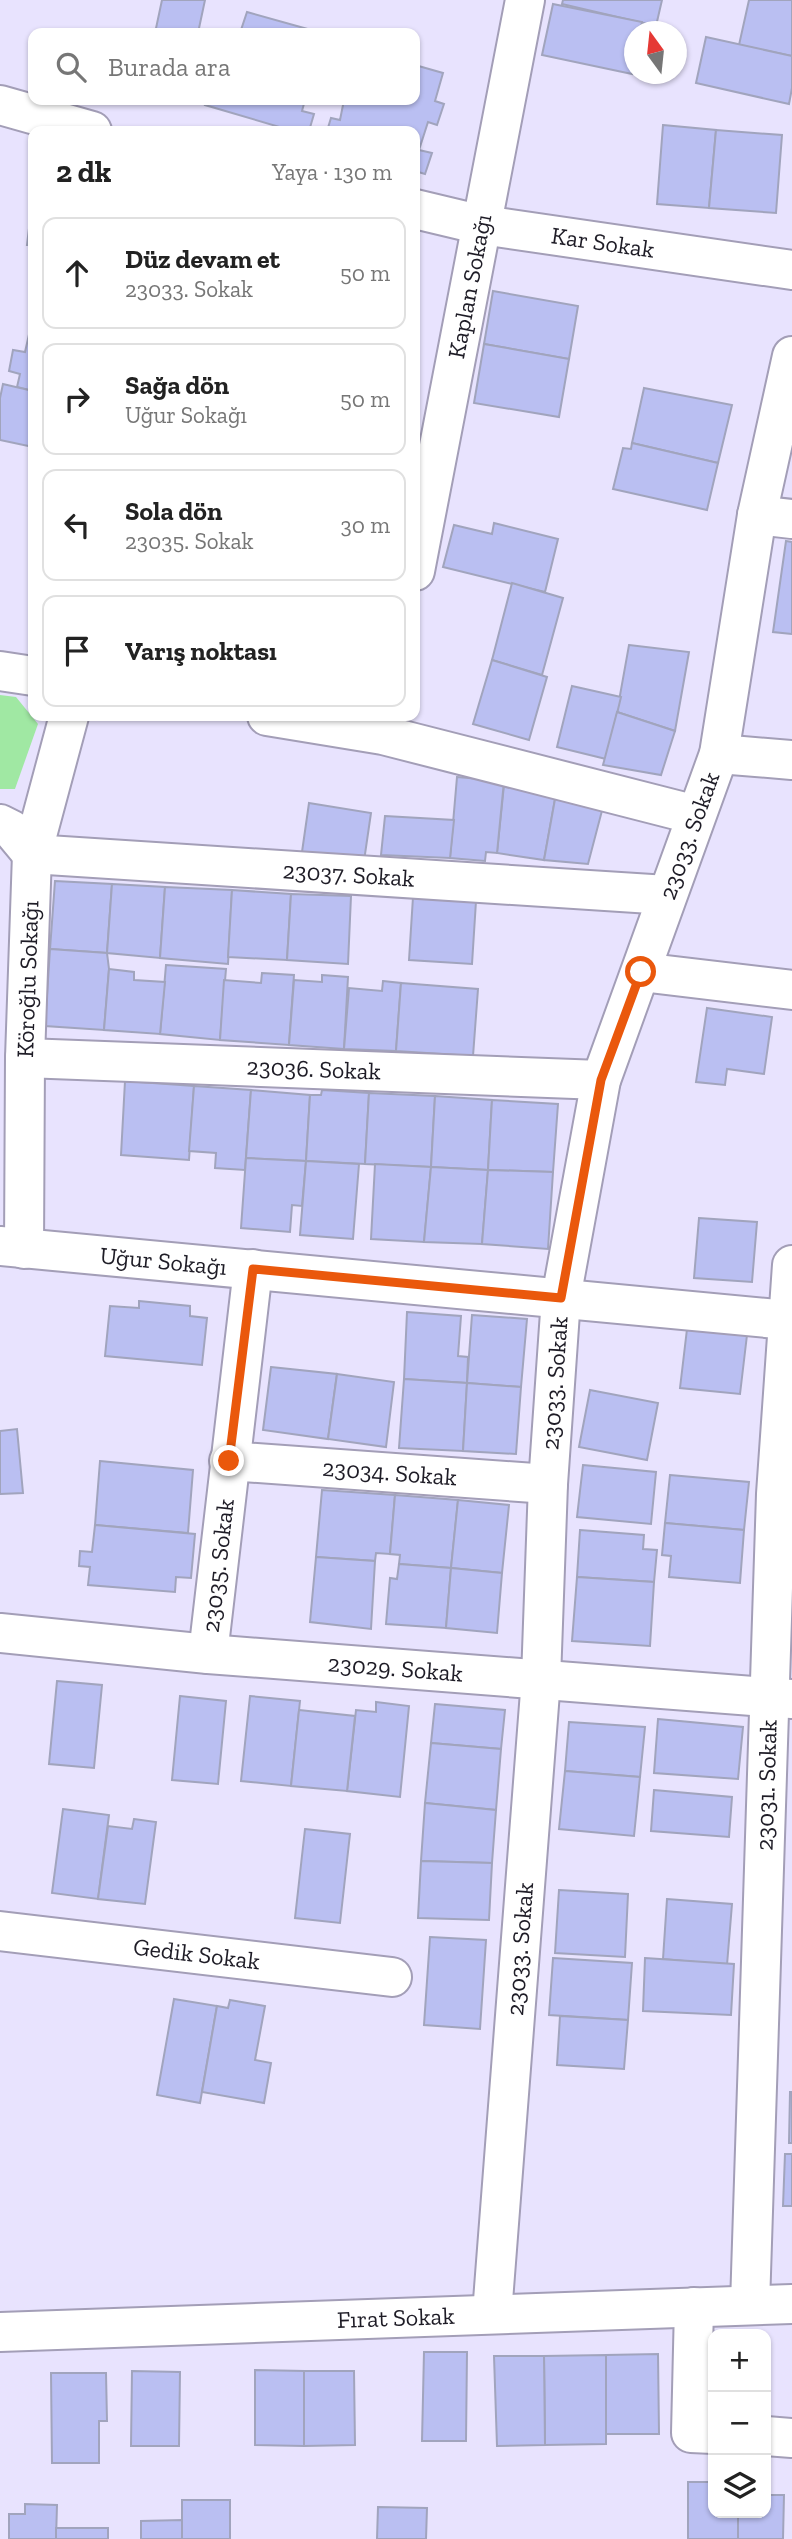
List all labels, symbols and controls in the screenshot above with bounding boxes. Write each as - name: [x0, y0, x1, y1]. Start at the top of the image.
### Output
- north arrow: [624, 21, 687, 84]
- search box: [28, 28, 420, 105]
- icon: search: [52, 48, 90, 86]
- text: Burada ara: [108, 51, 231, 83]
- text: 2 dk: [56, 154, 111, 190]
- text: Yaya · 130 m: [272, 158, 392, 186]
- street label: Kaplan Sokağı: [441, 211, 498, 361]
- street label: Kar Sokak: [549, 220, 657, 264]
- text: Düz devam et: [125, 243, 280, 275]
- icon: ahead: [58, 254, 96, 292]
- text: 50 m: [340, 259, 390, 287]
- text: 23033. Sokak: [125, 275, 253, 303]
- text: Sağa dön: [125, 369, 229, 401]
- icon: right: [58, 380, 96, 418]
- text: 50 m: [340, 385, 390, 413]
- text: Uğur Sokağı: [125, 401, 247, 429]
- text: Sola dön: [125, 495, 222, 527]
- icon: left: [58, 506, 96, 544]
- text: 30 m: [340, 511, 390, 539]
- text: 23035. Sokak: [125, 527, 254, 555]
- icon: arrive: [58, 632, 96, 670]
- text: Varış noktası: [125, 635, 277, 667]
- street label: 23033. Sokak: [653, 767, 726, 903]
- street label: 23037. Sokak: [282, 855, 416, 893]
- street label: Köroğlu Sokağı: [10, 900, 44, 1058]
- route start: [625, 956, 656, 987]
- street label: 23036. Sokak: [246, 1051, 382, 1086]
- street label: Uğur Sokağı: [99, 1240, 228, 1281]
- street label: 23033. Sokak: [535, 1315, 574, 1451]
- route end: [213, 1445, 244, 1476]
- street label: 23034. Sokak: [321, 1453, 458, 1491]
- street label: 23035. Sokak: [196, 1497, 240, 1634]
- street label: 23029. Sokak: [327, 1648, 464, 1688]
- street label: 23031. Sokak: [750, 1719, 783, 1851]
- street label: 23033. Sokak: [500, 1881, 539, 2017]
- street label: Gedik Sokak: [132, 1932, 262, 1975]
- street label: Fırat Sokak: [336, 2301, 456, 2334]
- map controls: [708, 2329, 771, 2518]
- button: +: [708, 2329, 771, 2392]
- button: −: [708, 2392, 771, 2455]
- button: layers: [708, 2455, 771, 2518]

